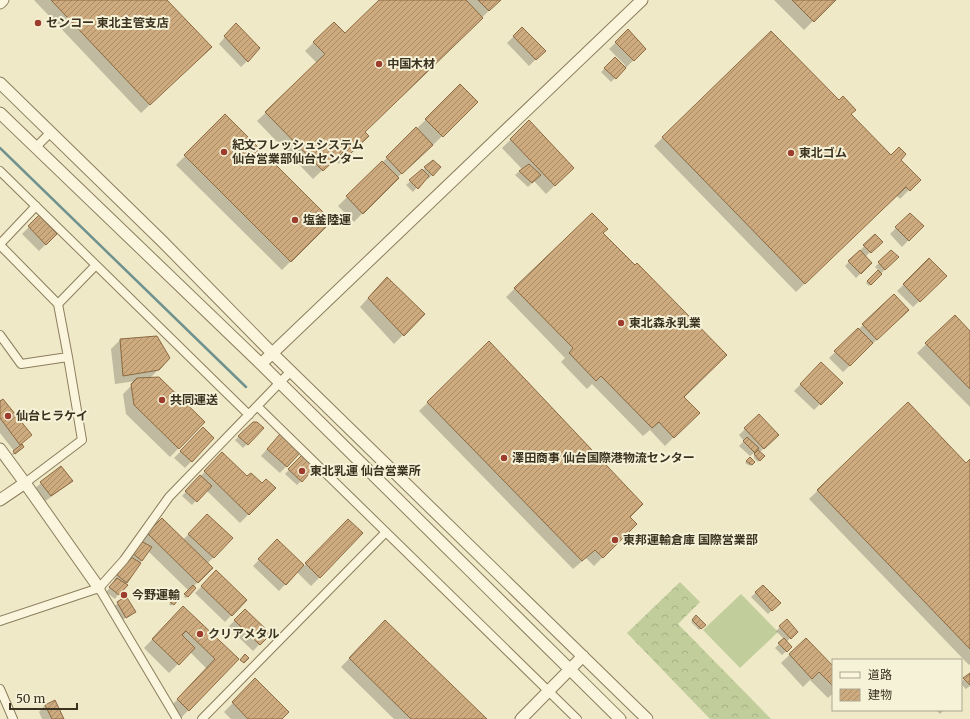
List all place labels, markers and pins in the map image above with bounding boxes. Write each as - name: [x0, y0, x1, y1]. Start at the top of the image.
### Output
- place label: センコー 東北主管支店: [46, 15, 169, 30]
- marker: センコー 東北主管支店: [33, 18, 43, 28]
- place label: 中国木材: [387, 56, 435, 71]
- marker: 中国木材: [374, 59, 384, 69]
- place label: 紀文フレッシュシステム 仙台営業部仙台センター: [232, 137, 364, 166]
- place label: 東北ゴム: [799, 145, 847, 160]
- marker: 紀文フレッシュシステム 仙台営業部仙台センター: [219, 147, 229, 157]
- marker: 東北ゴム: [786, 148, 796, 158]
- place label: 塩釜陸運: [303, 212, 351, 227]
- marker: 塩釜陸運: [290, 215, 300, 225]
- place label: 東北森永乳業: [629, 315, 701, 330]
- marker: 東北森永乳業: [616, 318, 626, 328]
- place label: 共同運送: [170, 392, 218, 407]
- marker: 共同運送: [157, 395, 167, 405]
- place label: 仙台ヒラケイ: [16, 408, 88, 423]
- marker: 仙台ヒラケイ: [3, 411, 13, 421]
- place label: 澤田商事 仙台国際港物流センター: [512, 450, 695, 465]
- marker: 澤田商事 仙台国際港物流センター: [499, 453, 509, 463]
- place label: 東北乳運 仙台営業所: [310, 463, 421, 478]
- marker: 東北乳運 仙台営業所: [297, 466, 307, 476]
- place label: 東邦運輸倉庫 国際営業部: [623, 532, 758, 547]
- marker: 東邦運輸倉庫 国際営業部: [610, 535, 620, 545]
- place label: 今野運輸: [132, 587, 180, 602]
- marker: 今野運輸: [119, 590, 129, 600]
- place label: クリアメタル: [208, 626, 279, 641]
- marker: クリアメタル: [195, 629, 205, 639]

